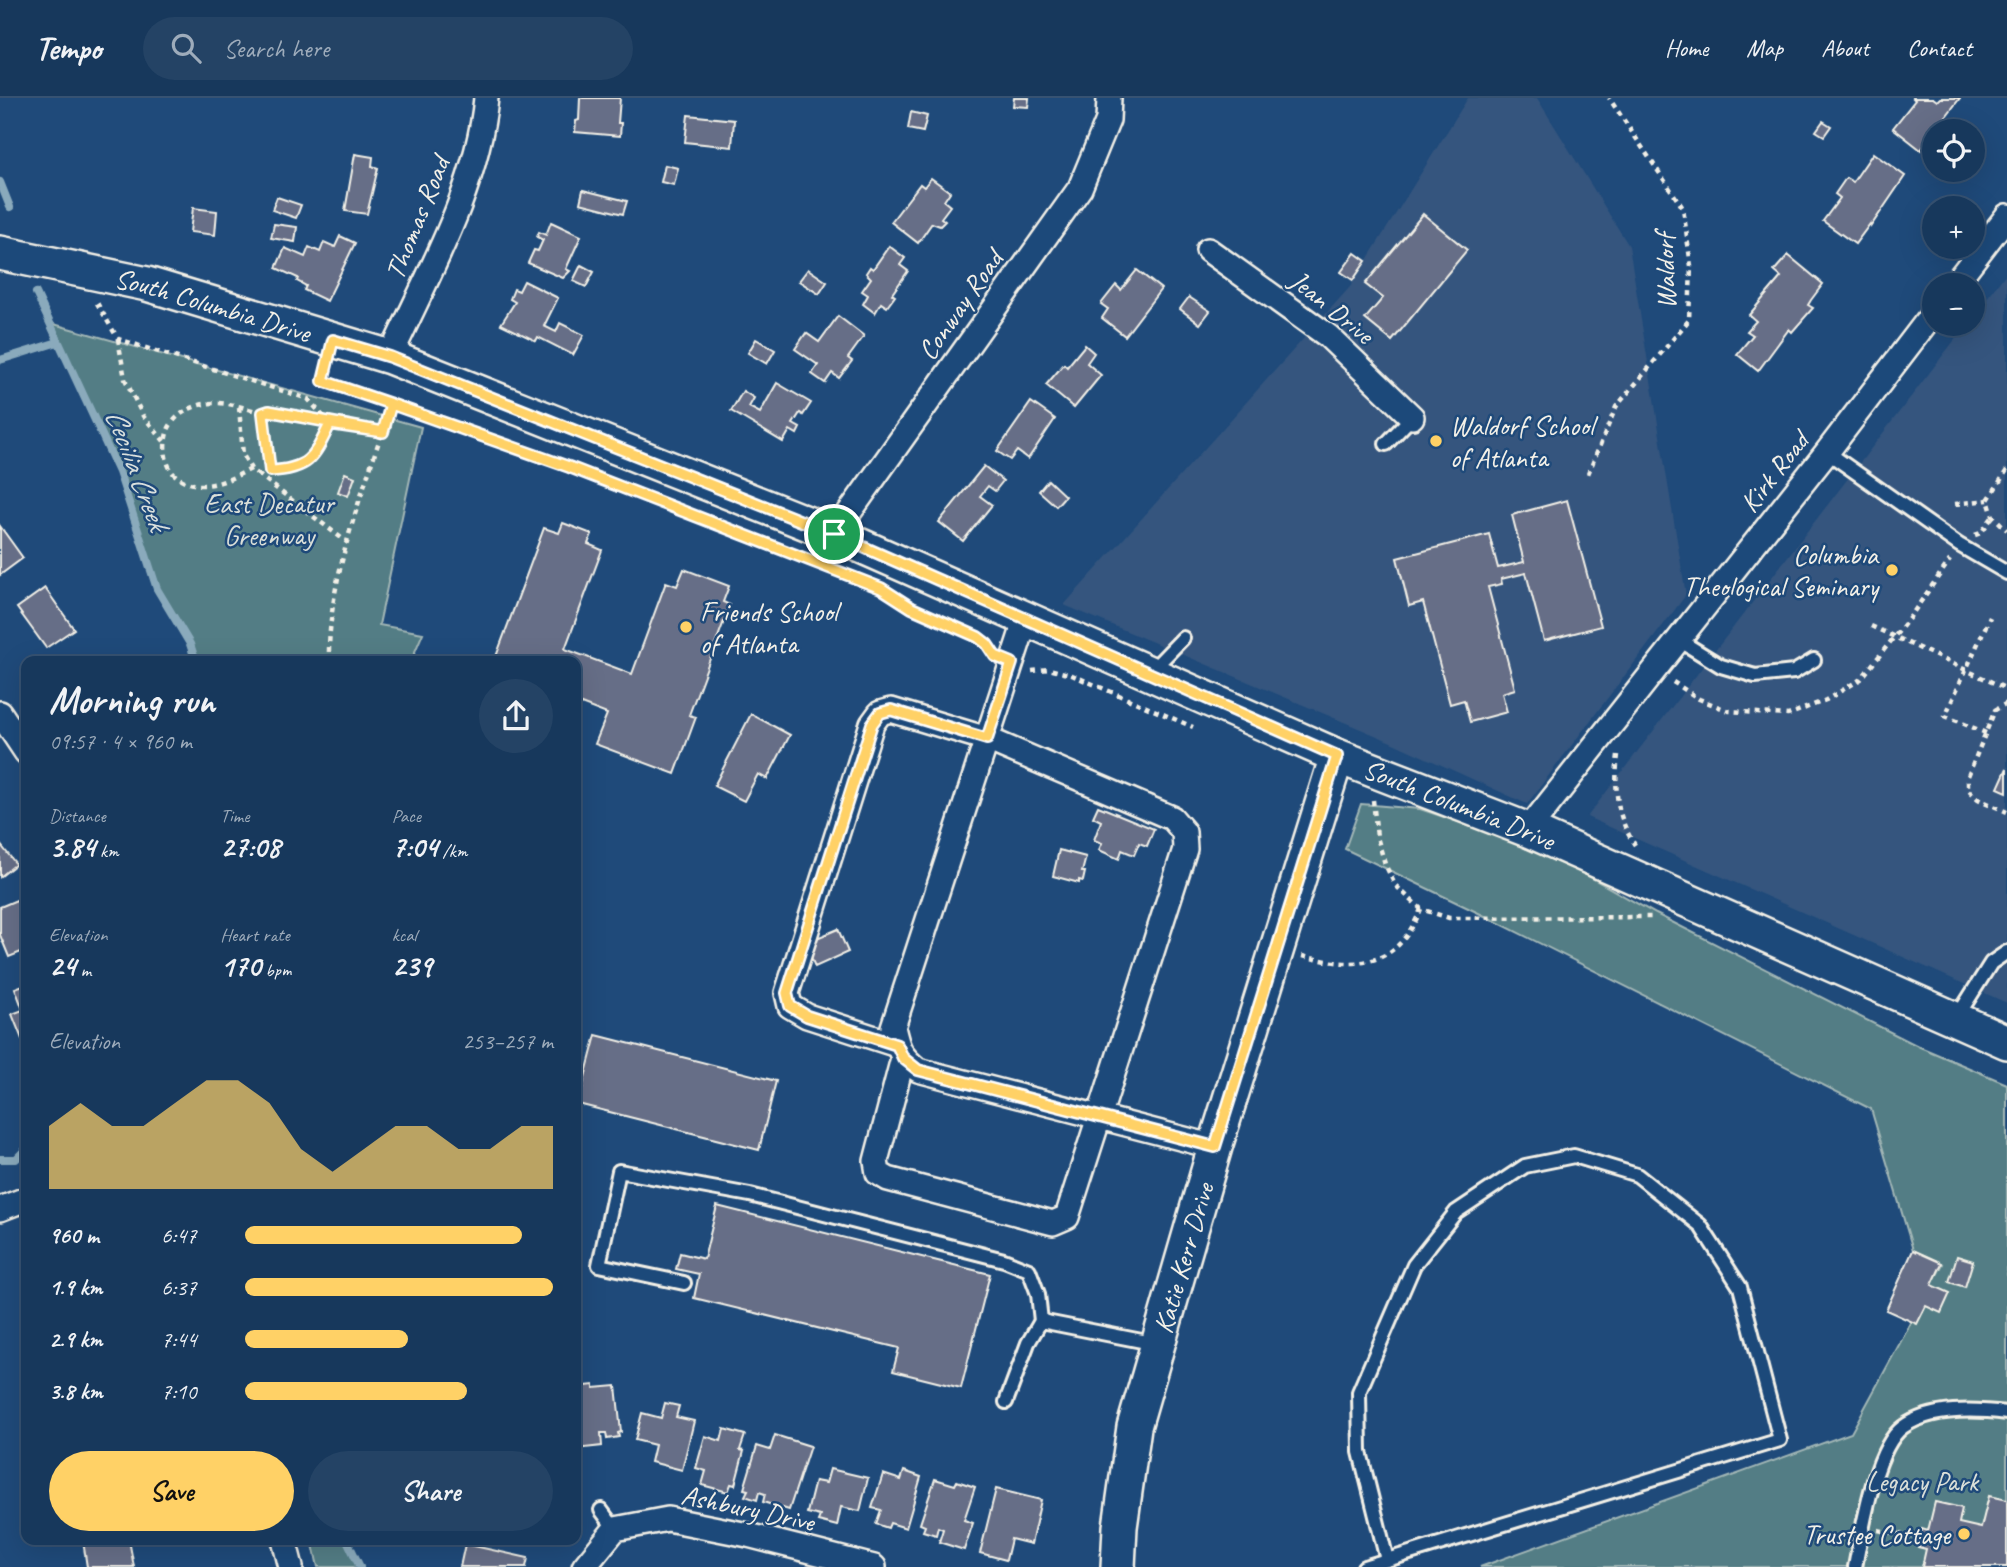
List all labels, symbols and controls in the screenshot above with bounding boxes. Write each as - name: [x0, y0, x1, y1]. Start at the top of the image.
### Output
- search box: [143, 17, 633, 80]
- text: Tempo: [35, 27, 101, 69]
- icon: search: [167, 29, 205, 67]
- text: Search here: [223, 32, 329, 65]
- text: Home: [1665, 33, 1708, 63]
- text: Map: [1746, 33, 1783, 63]
- text: About: [1821, 33, 1869, 63]
- text: Contact: [1907, 33, 1972, 63]
- map controls: [1922, 119, 1985, 336]
- button: locate: [1922, 119, 1985, 182]
- street label: Thomas Road: [377, 148, 459, 284]
- button: +: [1922, 196, 1985, 259]
- street label: Waldorf: [1646, 226, 1684, 310]
- street label: Conway Road: [910, 240, 1013, 366]
- street label: South Columbia Drive: [112, 260, 317, 350]
- street label: Jean Drive: [1281, 261, 1383, 353]
- button: −: [1922, 273, 1985, 336]
- water label: Cecilia Creek: [97, 403, 179, 540]
- place label: Waldorf School of Atlanta: [1450, 408, 1599, 475]
- street label: Kirk Road: [1732, 421, 1819, 519]
- marker: Waldorf School of Atlanta: [1428, 433, 1444, 449]
- park label: East Decatur Greenway: [204, 486, 336, 553]
- pin: [804, 504, 864, 564]
- icon: arrive: [815, 515, 853, 553]
- place label: Columbia Theological Seminary: [1683, 537, 1880, 604]
- marker: Columbia Theological Seminary: [1884, 562, 1900, 578]
- place label: Friends School of Atlanta: [700, 594, 843, 661]
- marker: Friends School of Atlanta: [678, 619, 694, 635]
- text: Morning run: [49, 677, 215, 724]
- button: share: [479, 679, 553, 753]
- text: 09:57 · 4 × 960 m: [49, 727, 192, 756]
- street label: South Columbia Drive: [1359, 751, 1562, 858]
- text: Distance: [49, 804, 106, 828]
- text: Time: [220, 804, 249, 828]
- text: Pace: [392, 804, 421, 828]
- text: 3.84: [49, 828, 95, 866]
- text: 27:08: [220, 828, 280, 866]
- text: 7:04: [392, 828, 438, 866]
- text: km: [95, 839, 119, 863]
- text: /km: [438, 839, 467, 863]
- text: Elevation: [49, 923, 107, 947]
- text: Heart rate: [220, 923, 290, 947]
- text: kcal: [392, 923, 417, 947]
- text: 24: [49, 947, 76, 985]
- text: 170: [220, 947, 261, 985]
- text: 239: [392, 947, 432, 985]
- text: m: [76, 958, 91, 982]
- text: bpm: [261, 958, 291, 982]
- text: Elevation: [49, 1027, 120, 1056]
- text: 253–257 m: [462, 1027, 553, 1056]
- street label: Katie Kerr Drive: [1145, 1177, 1222, 1337]
- text: 960 m: [49, 1221, 99, 1250]
- text: 6:47: [161, 1221, 197, 1250]
- text: 1.9 km: [49, 1273, 102, 1302]
- text: 6:37: [161, 1273, 197, 1302]
- text: 2.9 km: [49, 1325, 102, 1354]
- text: 7:44: [161, 1325, 197, 1354]
- text: 3.8 km: [49, 1377, 103, 1406]
- text: 7:10: [161, 1377, 197, 1406]
- button: Save: [49, 1451, 294, 1531]
- button: Share: [308, 1451, 553, 1531]
- park label: Legacy Park: [1866, 1464, 1980, 1499]
- street label: Ashbury Drive: [678, 1477, 819, 1540]
- place label: Trustee Cottage: [1803, 1517, 1952, 1552]
- marker: Trustee Cottage: [1956, 1526, 1972, 1542]

